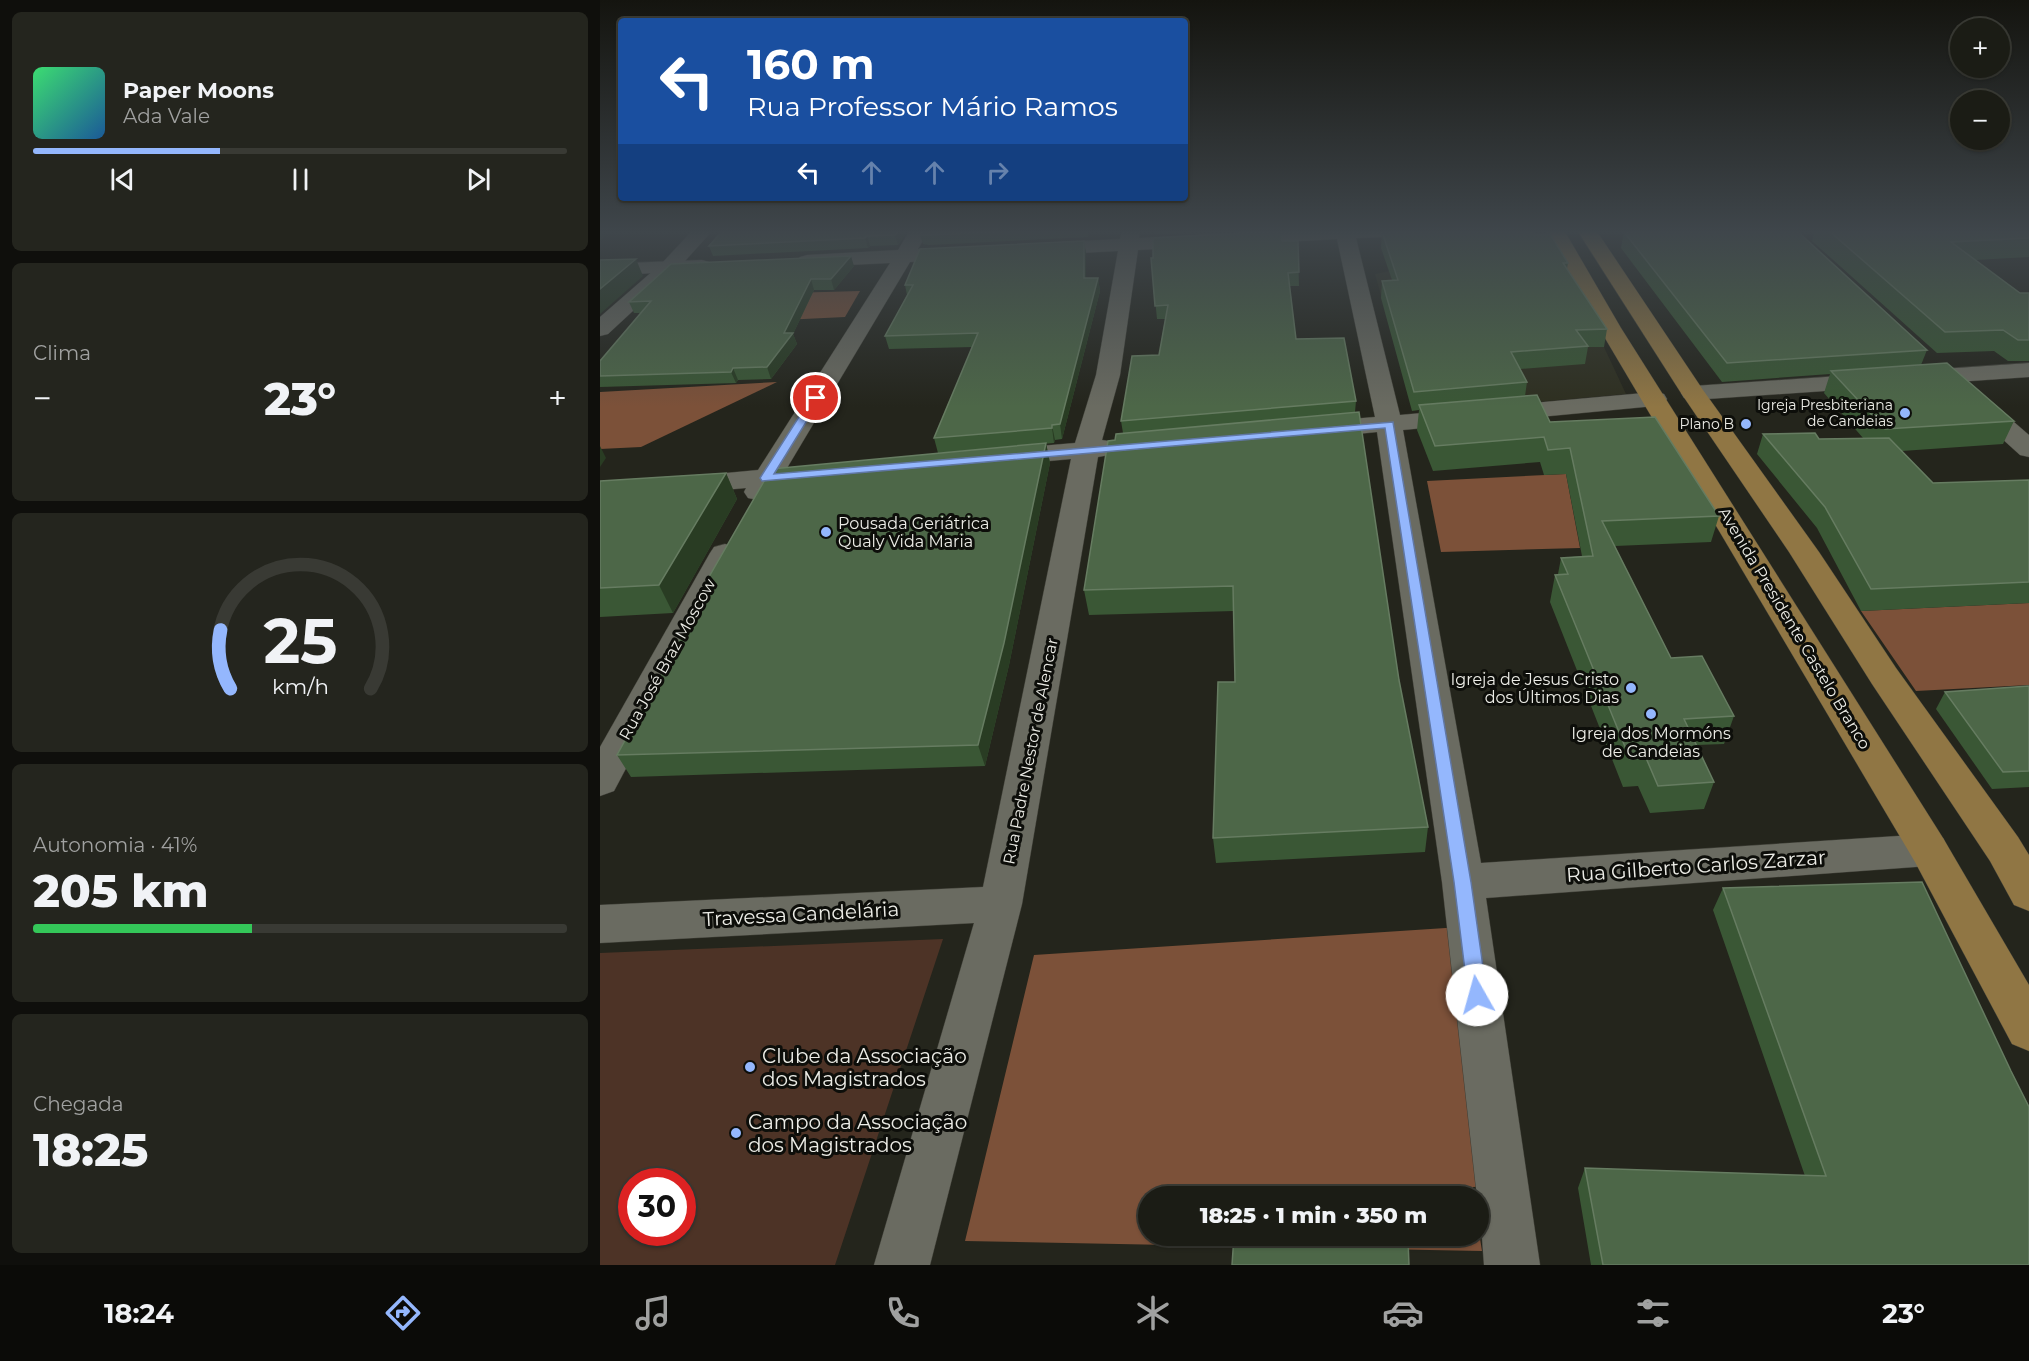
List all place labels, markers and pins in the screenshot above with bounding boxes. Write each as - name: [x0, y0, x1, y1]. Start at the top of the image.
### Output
- pin: [790, 372, 841, 423]
- place label: Igreja Presbiteriana de Candeias: [1757, 396, 1893, 430]
- marker: Igreja Presbiteriana de Candeias: [1898, 406, 1912, 420]
- place label: Plano B: [1679, 415, 1734, 433]
- marker: Plano B: [1739, 417, 1753, 431]
- place label: Pousada Geriátrica Qualy Vida Maria: [838, 514, 989, 551]
- marker: Pousada Geriátrica Qualy Vida Maria: [819, 525, 833, 539]
- place label: Igreja de Jesus Cristo dos Últimos Dias: [1451, 670, 1619, 707]
- marker: Igreja de Jesus Cristo dos Últimos Dias: [1624, 681, 1638, 695]
- marker: Igreja dos Mormóns de Candeias: [1644, 707, 1658, 721]
- place label: Igreja dos Mormóns de Candeias: [1571, 724, 1731, 761]
- place label: Clube da Associação dos Magistrados: [762, 1044, 967, 1091]
- marker: Clube da Associação dos Magistrados: [743, 1060, 757, 1074]
- place label: Campo da Associação dos Magistrados: [748, 1110, 967, 1157]
- marker: Campo da Associação dos Magistrados: [729, 1126, 743, 1140]

